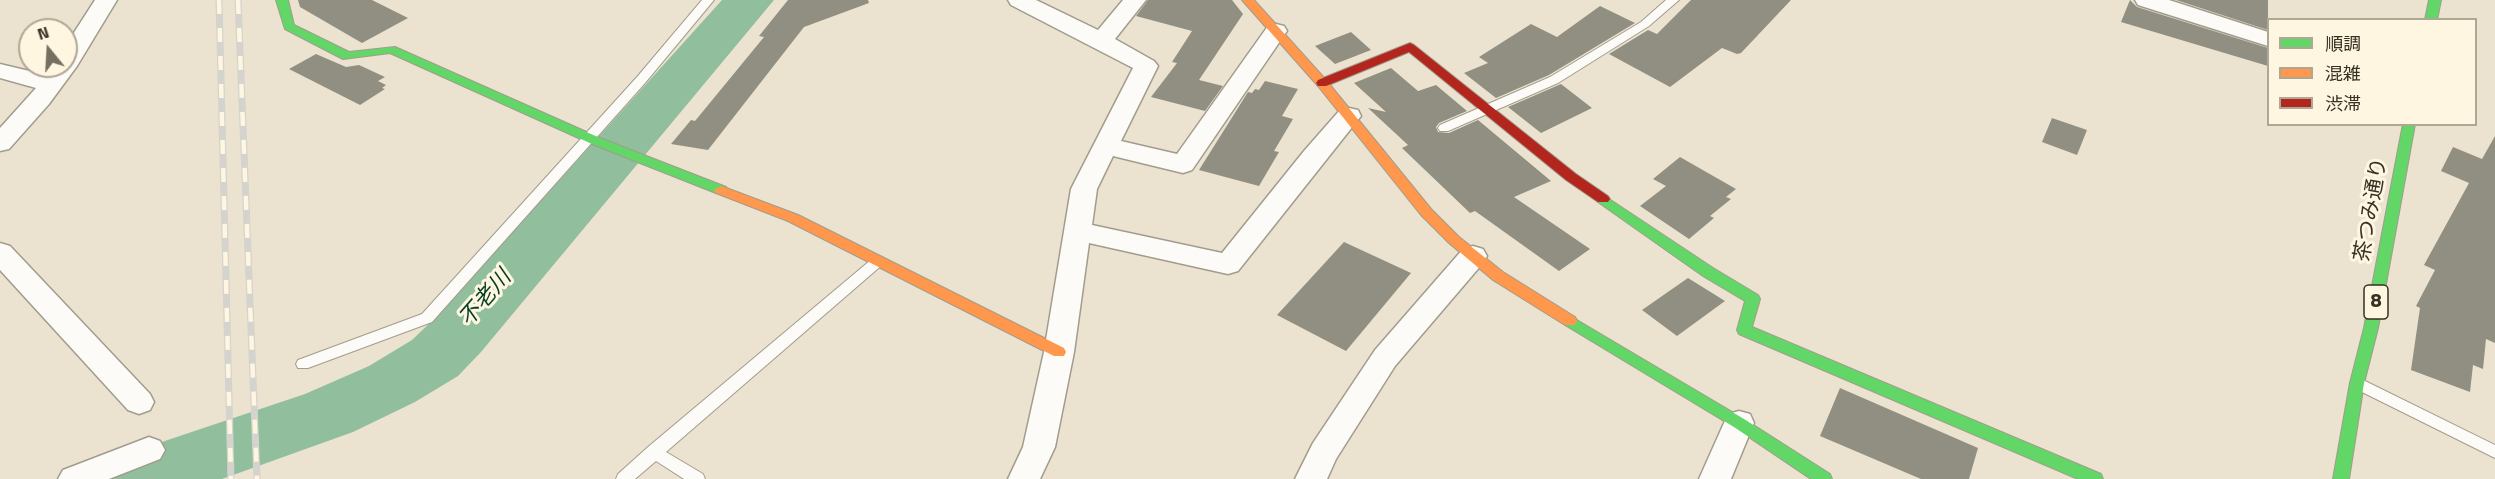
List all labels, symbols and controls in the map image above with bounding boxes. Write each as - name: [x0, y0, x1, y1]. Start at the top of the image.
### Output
- north arrow: [18, 18, 78, 78]
- legend: [2267, 18, 2477, 126]
- text: N: [34, 20, 52, 46]
- text: 順調: [2325, 30, 2361, 57]
- text: 混雑: [2325, 60, 2361, 87]
- text: 渋滞: [2325, 90, 2361, 117]
- street label: 茶つみ通り: [2350, 156, 2394, 264]
- water label: 不老川: [454, 265, 518, 333]
- road number: 8: [2364, 285, 2388, 319]

